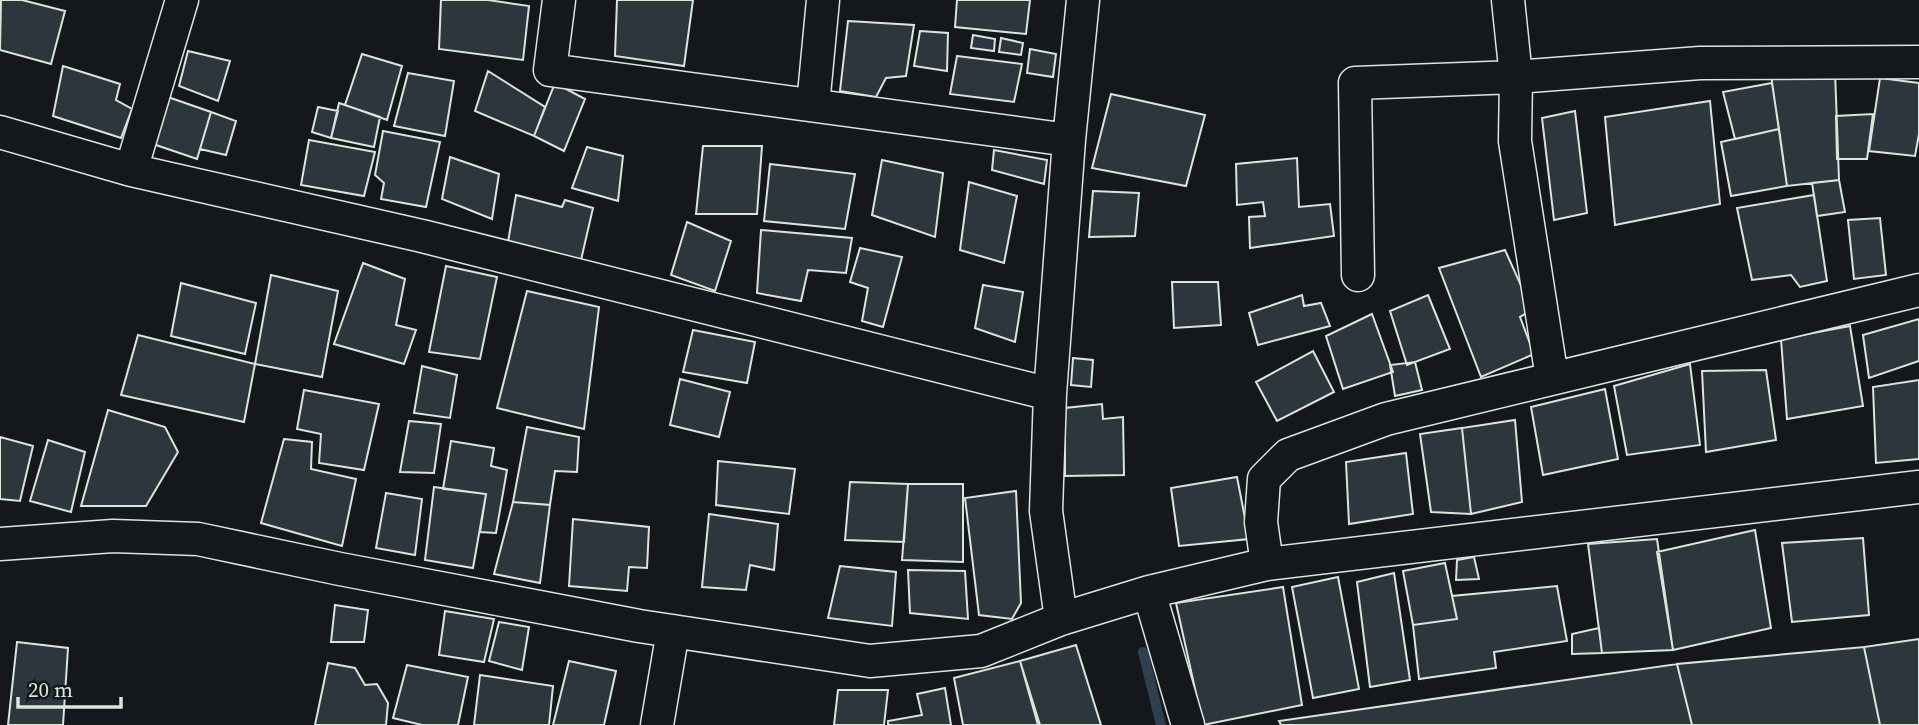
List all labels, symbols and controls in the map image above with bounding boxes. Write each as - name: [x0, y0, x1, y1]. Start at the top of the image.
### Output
- scale bar: [18, 666, 121, 710]
- text: 20 m: [28, 675, 73, 704]

